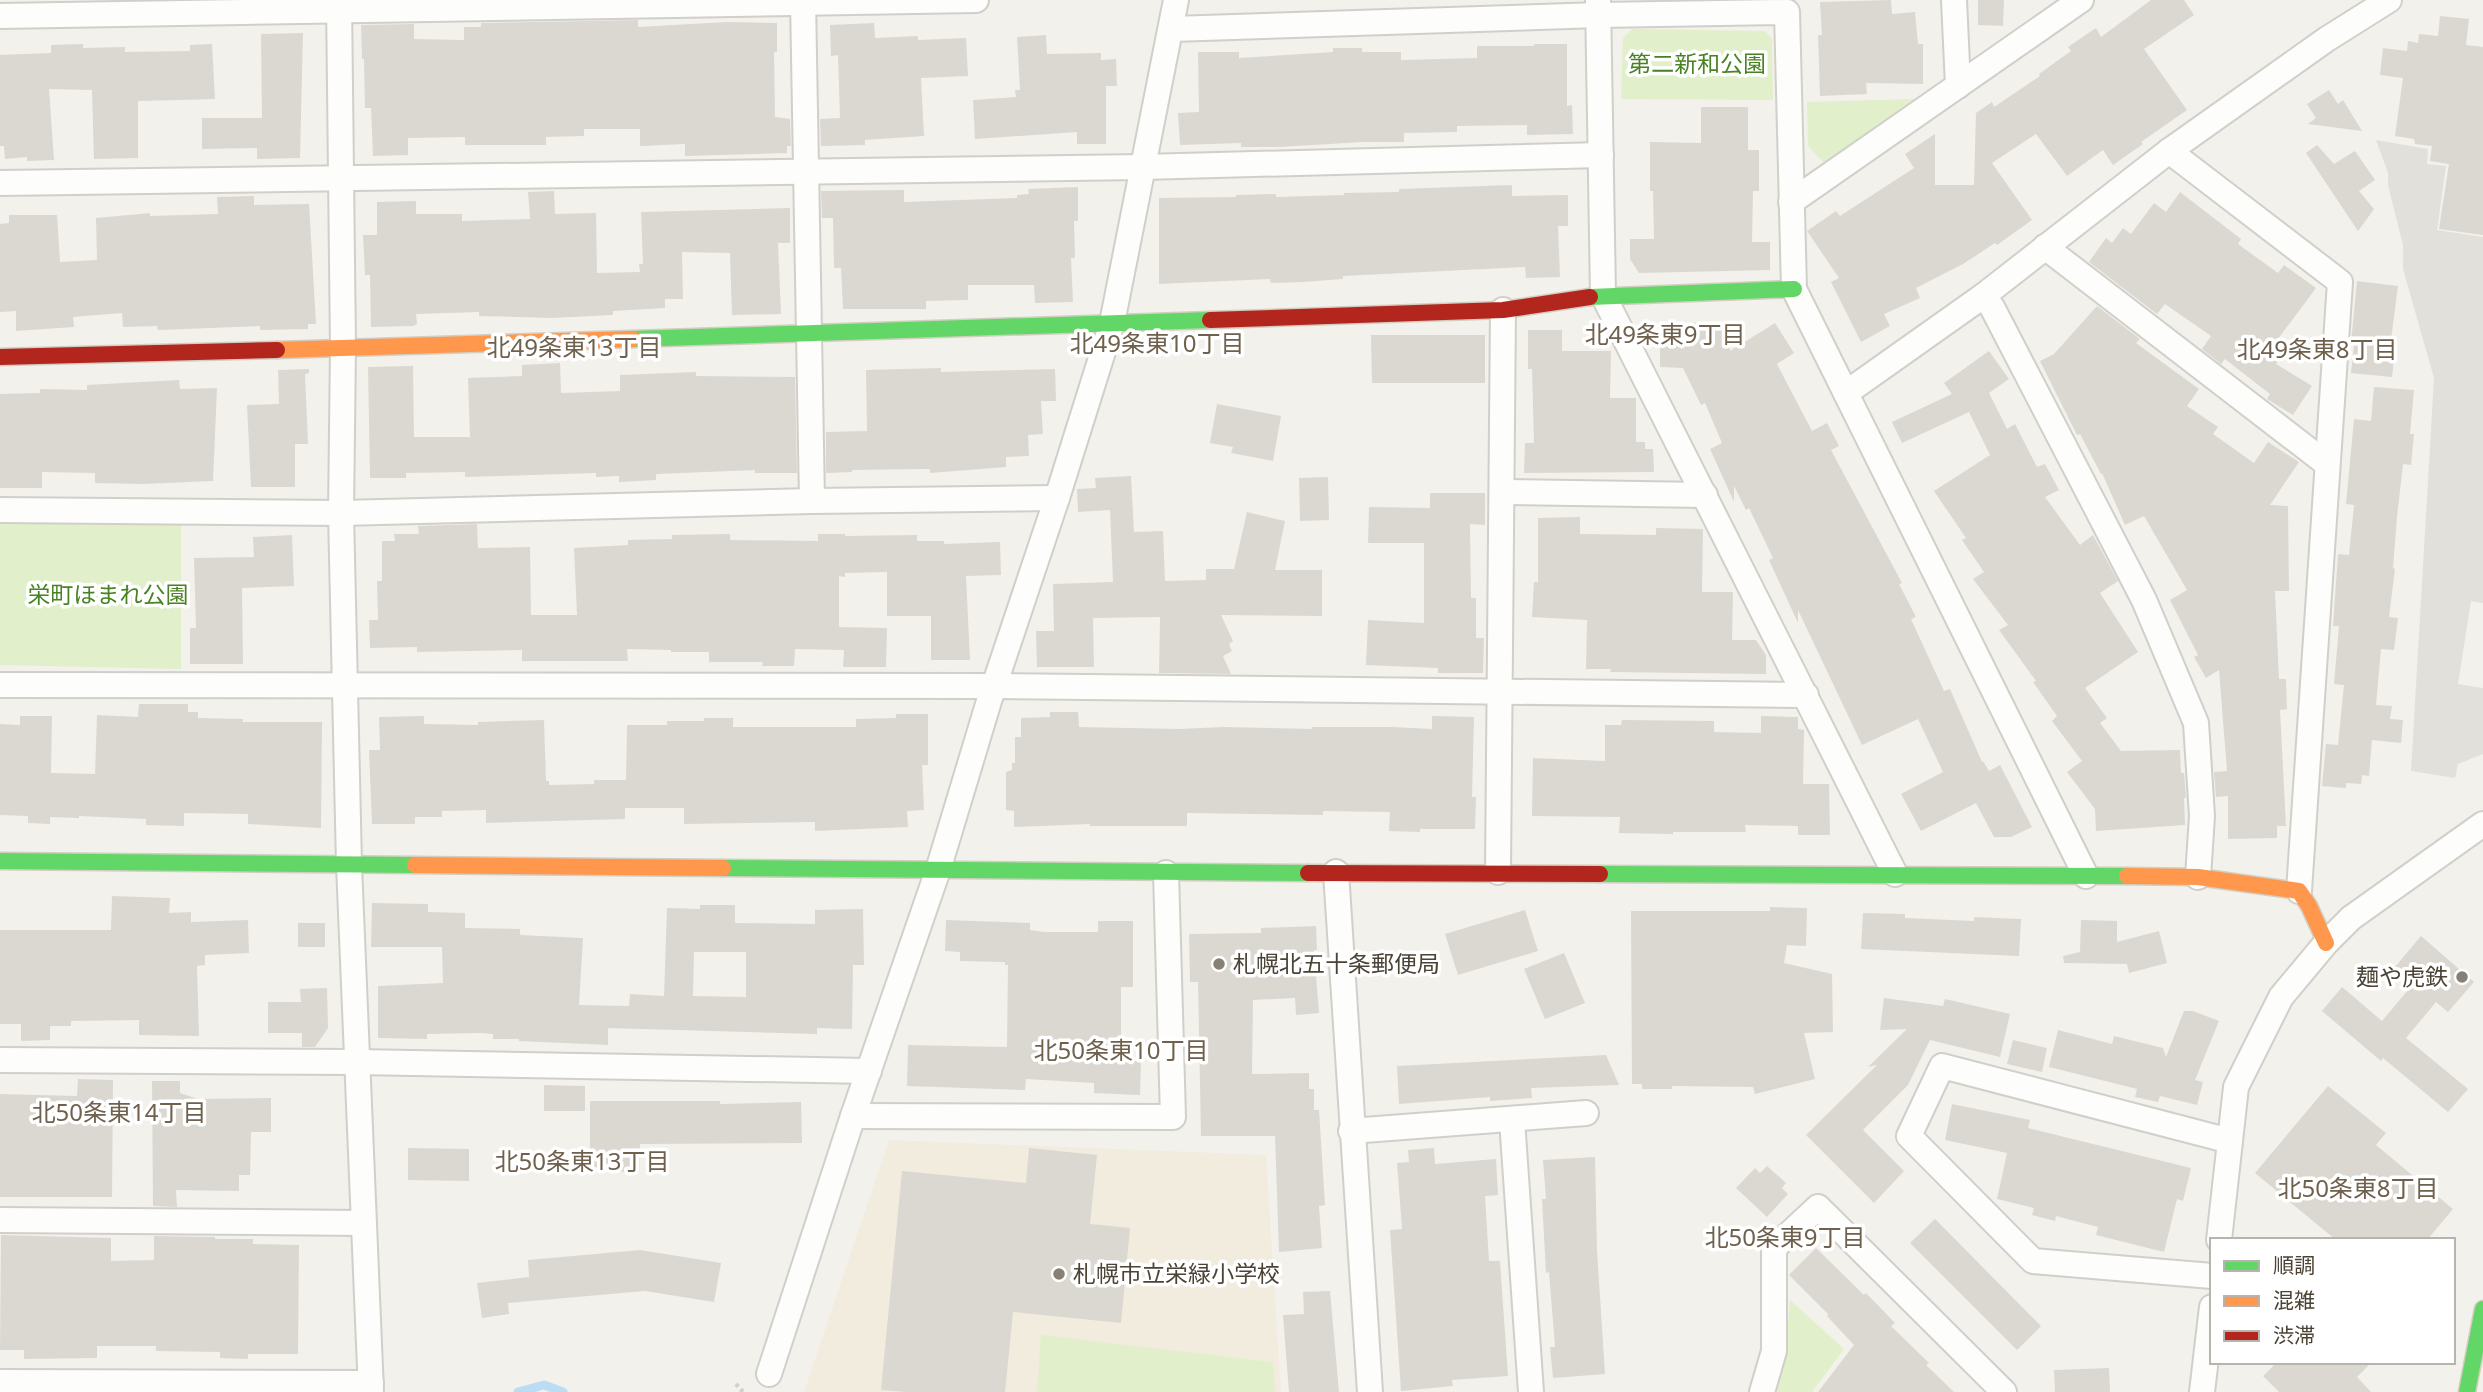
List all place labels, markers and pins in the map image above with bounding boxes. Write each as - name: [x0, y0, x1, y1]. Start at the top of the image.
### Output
- place label: 札幌北五十条郵便局: [1233, 947, 1440, 979]
- marker: 札幌北五十条郵便局: [1211, 956, 1227, 972]
- place label: 麺や虎鉄: [2356, 960, 2448, 992]
- marker: 麺や虎鉄: [2454, 969, 2470, 985]
- place label: 札幌市立栄緑小学校: [1073, 1257, 1280, 1289]
- marker: 札幌市立栄緑小学校: [1051, 1266, 1067, 1282]

